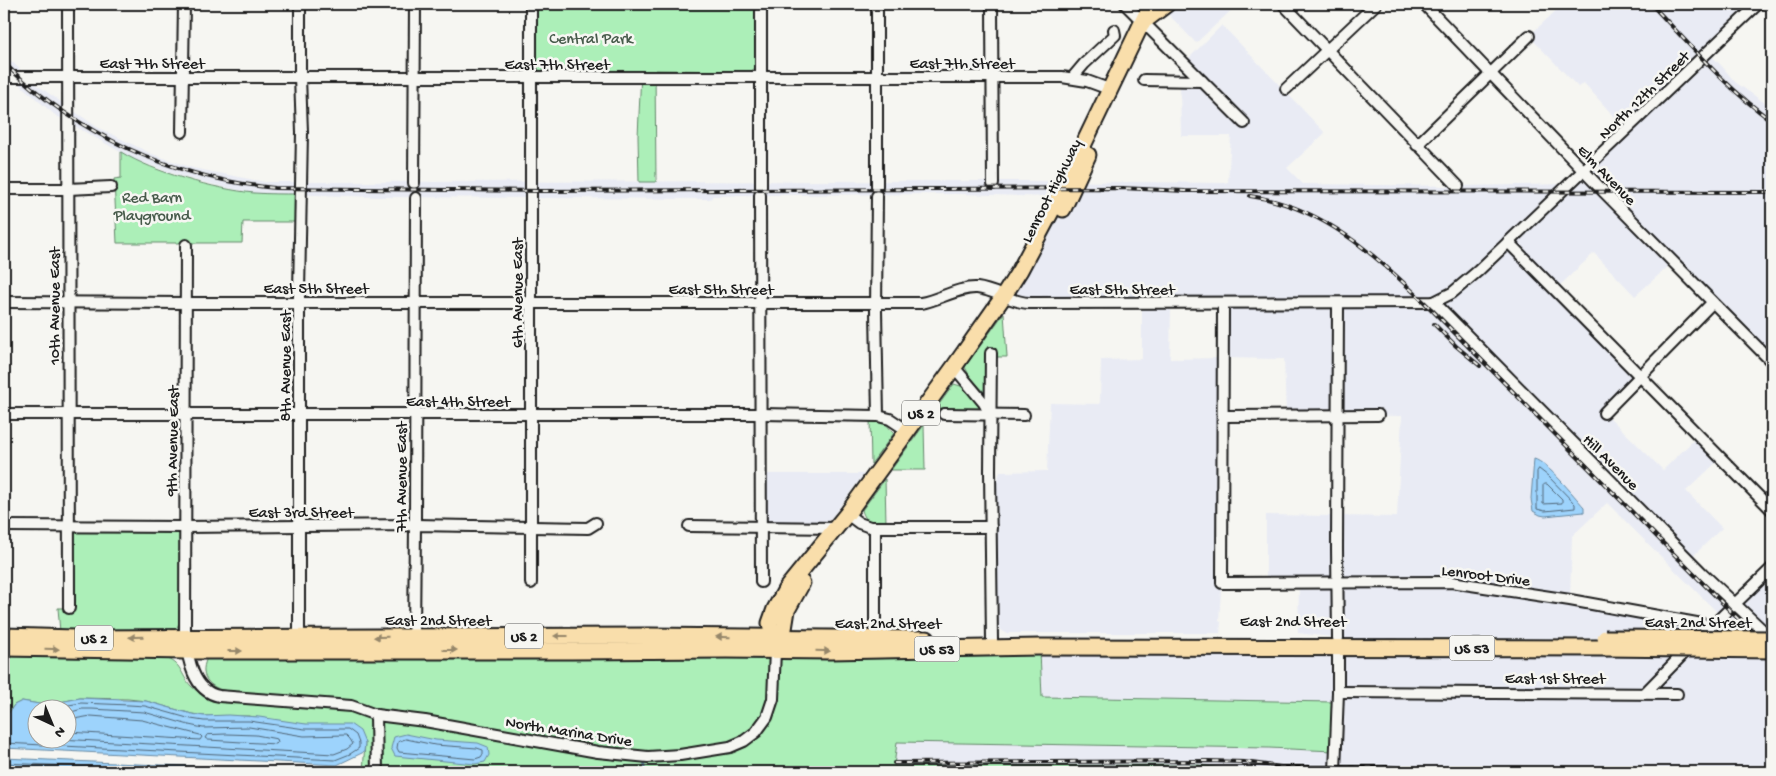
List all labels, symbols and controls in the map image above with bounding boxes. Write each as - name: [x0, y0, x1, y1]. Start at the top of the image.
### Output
- park label: Central Park: [549, 31, 635, 50]
- street label: North 12th Street: [1596, 47, 1696, 145]
- street label: East 7th Street: [100, 56, 206, 75]
- street label: East 7th Street: [910, 56, 1016, 75]
- street label: East 7th Street: [505, 57, 611, 76]
- street label: Lenroot Highway: [1019, 136, 1087, 247]
- street label: Elm Avenue: [1572, 142, 1639, 211]
- park label: Red Barn Playground: [113, 190, 192, 227]
- street label: 6th Avenue East: [510, 236, 529, 348]
- street label: 10th Avenue East: [47, 246, 66, 366]
- street label: East 5th Street: [263, 281, 370, 300]
- street label: East 5th Street: [668, 282, 775, 301]
- street label: East 5th Street: [1069, 282, 1176, 301]
- street label: 8th Avenue East: [278, 309, 297, 421]
- street label: 9th Avenue East: [164, 384, 185, 497]
- street label: East 4th Street: [406, 394, 512, 413]
- road number: US 2: [902, 400, 940, 426]
- street label: 7th Avenue East: [394, 420, 413, 533]
- street label: Hill Avenue: [1578, 431, 1642, 496]
- street label: East 3rd Street: [249, 505, 355, 524]
- street label: Lenroot Drive: [1440, 563, 1532, 592]
- street label: East 2nd Street: [385, 613, 493, 632]
- street label: East 2nd Street: [1240, 614, 1348, 633]
- street label: East 2nd Street: [1645, 615, 1753, 634]
- street label: East 2nd Street: [835, 616, 943, 635]
- road number: US 2: [505, 624, 543, 648]
- road number: US 2: [75, 626, 113, 650]
- one-way arrow: [553, 632, 569, 640]
- one-way arrow: [128, 633, 144, 641]
- one-way arrow: [373, 633, 389, 641]
- one-way arrow: [715, 633, 731, 641]
- road number: US 53: [914, 636, 960, 662]
- road number: US 53: [1450, 636, 1494, 660]
- one-way arrow: [45, 645, 61, 653]
- one-way arrow: [442, 646, 458, 654]
- one-way arrow: [227, 647, 243, 655]
- one-way arrow: [816, 647, 832, 655]
- street label: East 1st Street: [1505, 671, 1607, 690]
- north arrow: [28, 698, 78, 748]
- street label: North Marina Drive: [504, 714, 634, 753]
- text: N: [50, 722, 68, 741]

